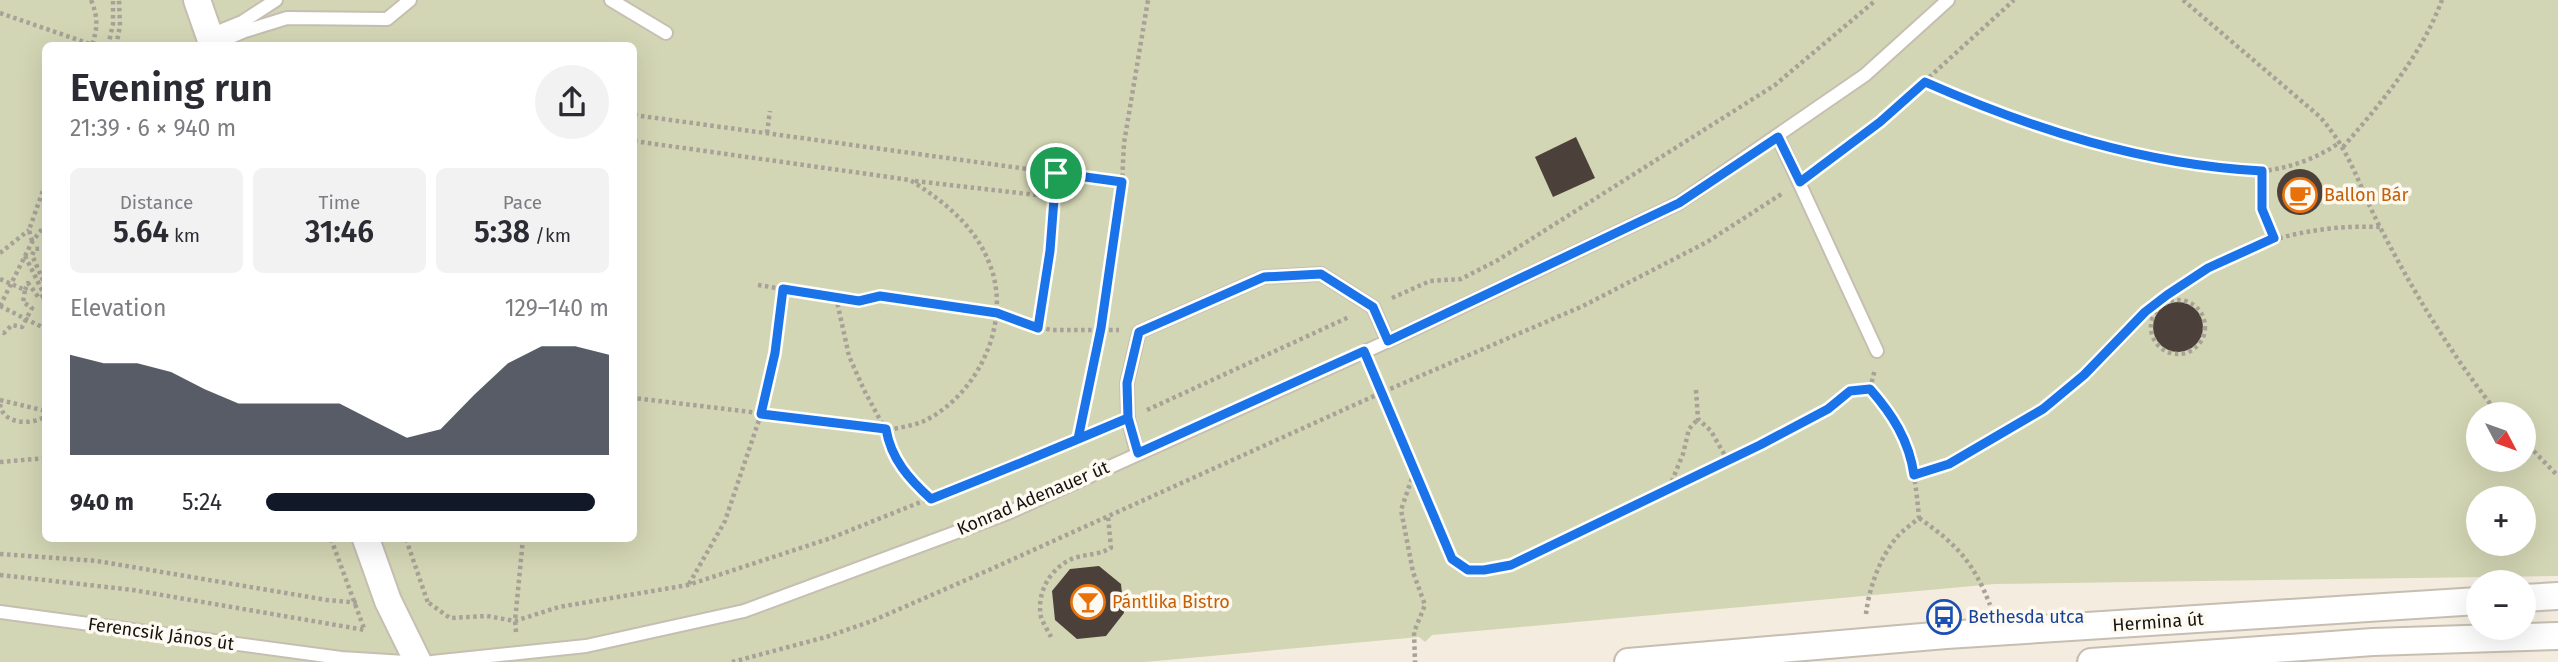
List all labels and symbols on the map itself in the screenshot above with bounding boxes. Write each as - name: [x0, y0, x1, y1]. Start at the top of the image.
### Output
- pin: [1026, 143, 1086, 203]
- cafe icon: Ballon Bár: [2281, 176, 2319, 214]
- place label: Ballon Bár: [2324, 184, 2409, 206]
- north arrow: [2466, 402, 2536, 472]
- street label: Konrad Adenauer út: [954, 456, 1113, 540]
- bar icon: Pántlika Bistro: [1069, 583, 1107, 621]
- place label: Pántlika Bistro: [1112, 591, 1230, 613]
- bus stop icon: Bethesda utca: [1925, 598, 1963, 636]
- place label: Bethesda utca: [1968, 606, 2084, 628]
- street label: Hermina út: [2112, 608, 2205, 636]
- street label: Ferencsik János út: [87, 613, 236, 655]

